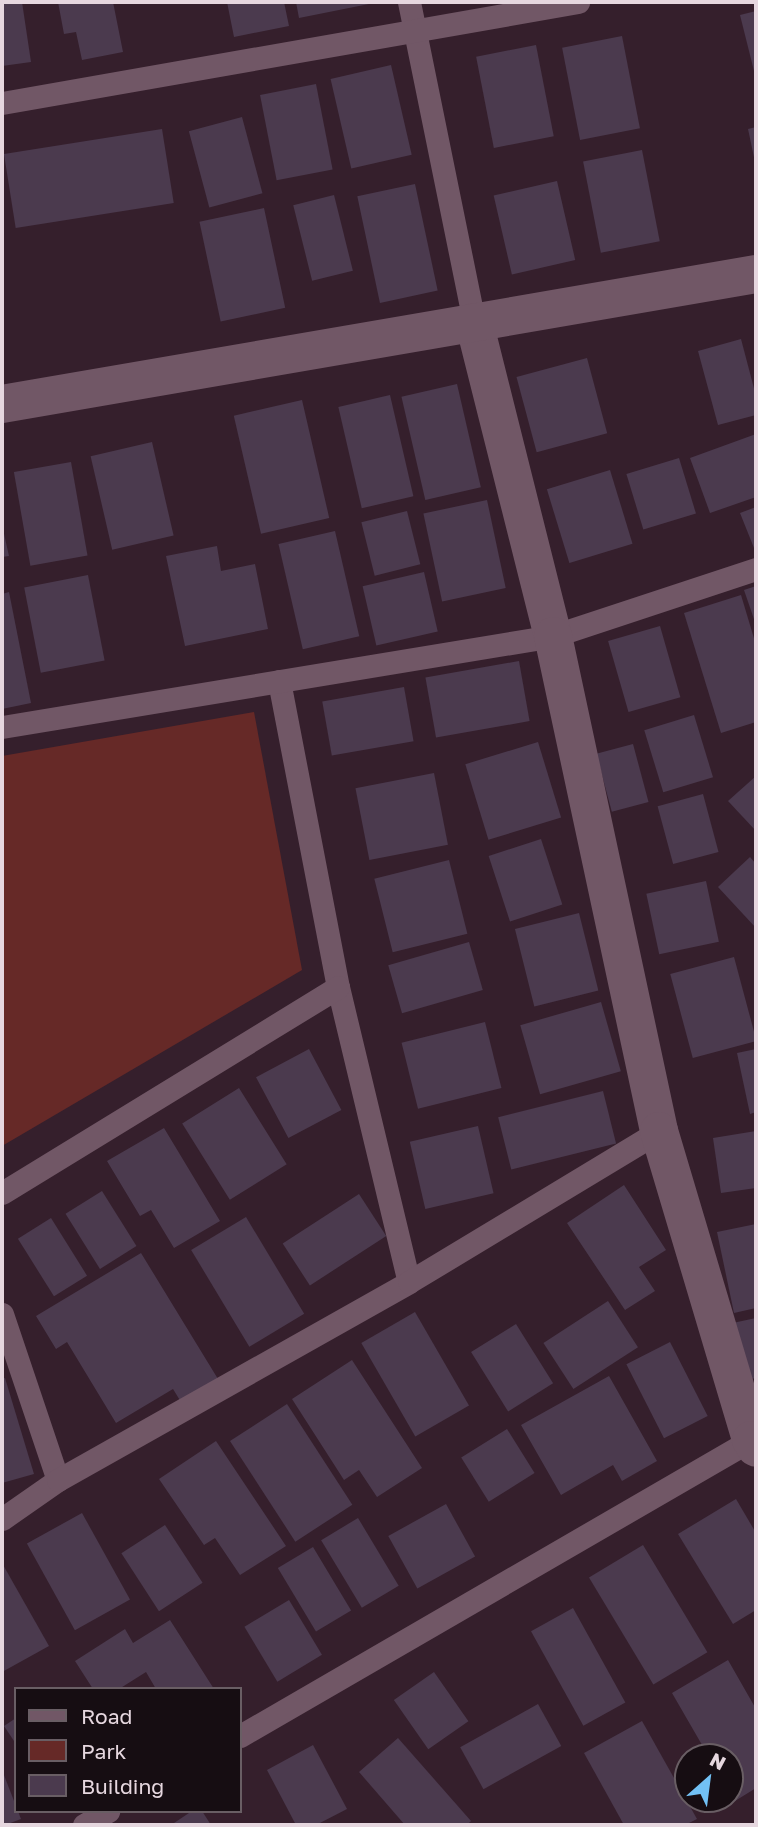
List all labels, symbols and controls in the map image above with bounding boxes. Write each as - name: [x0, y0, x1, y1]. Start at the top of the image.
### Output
- legend: [14, 1687, 242, 1813]
- text: Road: [81, 1703, 132, 1729]
- text: Park: [81, 1738, 126, 1764]
- north arrow: [674, 1743, 744, 1813]
- text: N: [706, 1747, 730, 1774]
- text: Building: [81, 1773, 164, 1799]

